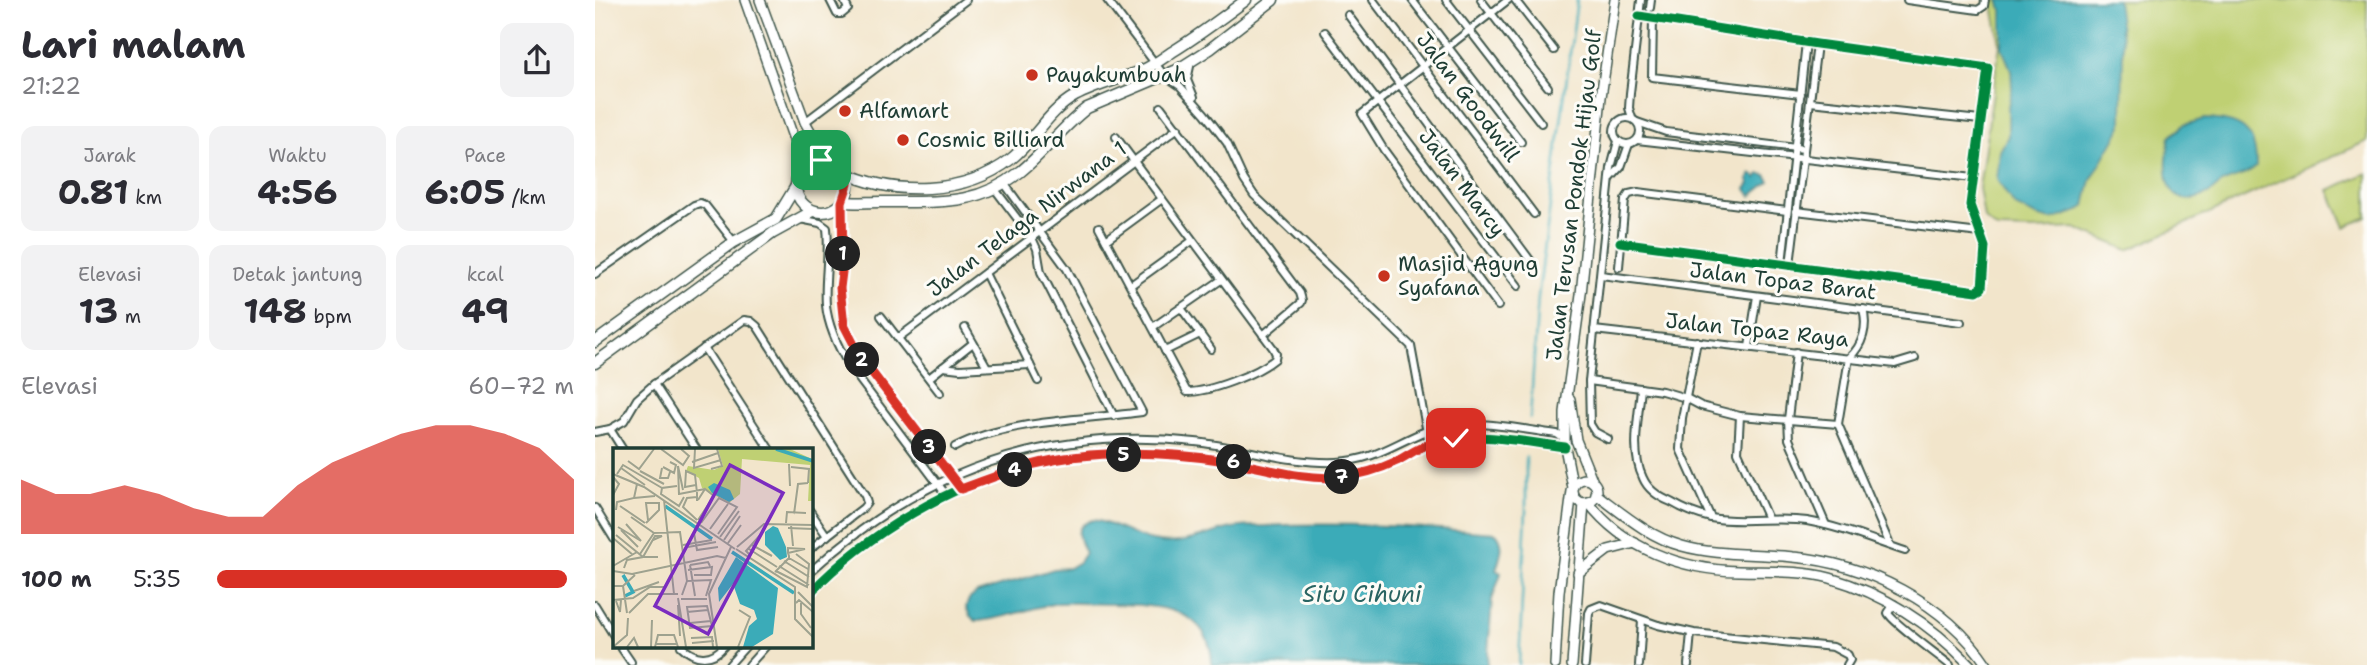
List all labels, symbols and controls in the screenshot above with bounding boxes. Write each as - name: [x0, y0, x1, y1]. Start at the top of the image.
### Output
- text: Lari malam: [21, 19, 246, 70]
- button: share: [500, 23, 574, 97]
- street label: Jalan Goodwill: [1410, 26, 1526, 168]
- street label: Jalan Terusan Pondok Hijau Golf: [1540, 27, 1608, 362]
- place label: Payakumbuah: [1046, 61, 1187, 89]
- marker: Payakumbuah: [1024, 67, 1040, 83]
- text: 21:22: [21, 71, 81, 101]
- place label: Alfamart: [859, 97, 949, 125]
- marker: Alfamart: [837, 103, 853, 119]
- street label: Jalan Marcy: [1412, 123, 1512, 243]
- place label: Cosmic Billiard: [917, 126, 1065, 154]
- pin: [791, 130, 851, 190]
- marker: Cosmic Billiard: [895, 132, 911, 148]
- street label: Jalan Telaga Nirwana 1: [922, 135, 1132, 303]
- icon: arrive: [802, 141, 840, 179]
- text: Jarak: [83, 143, 136, 168]
- text: Waktu: [268, 143, 327, 168]
- text: Pace: [464, 143, 506, 168]
- text: 0.81: [57, 168, 129, 215]
- text: 4:56: [257, 168, 338, 215]
- text: 6:05: [425, 168, 505, 215]
- text: km: [129, 185, 162, 210]
- text: /km: [505, 185, 546, 210]
- pin: 1: [825, 236, 861, 272]
- text: 1: [838, 241, 847, 266]
- place label: Masjid Agung Syafana: [1398, 250, 1538, 302]
- street label: Jalan Topaz Barat: [1688, 256, 1878, 306]
- text: Elevasi: [78, 262, 142, 287]
- text: Detak jantung: [232, 262, 363, 287]
- text: kcal: [467, 262, 504, 287]
- marker: Masjid Agung Syafana: [1376, 268, 1392, 284]
- text: 13: [79, 287, 118, 334]
- text: 148: [243, 287, 307, 334]
- text: 49: [461, 287, 509, 334]
- text: m: [118, 304, 141, 329]
- text: bpm: [307, 304, 352, 329]
- street label: Jalan Topaz Raya: [1664, 306, 1850, 354]
- pin: 2: [845, 342, 879, 378]
- text: 2: [855, 347, 868, 372]
- text: Elevasi: [21, 371, 98, 401]
- text: 60–72 m: [468, 371, 574, 401]
- pin: [1426, 408, 1486, 468]
- icon: check: [1437, 419, 1475, 457]
- pin: 3: [911, 430, 947, 464]
- text: 3: [922, 434, 935, 459]
- pin: 5: [1107, 438, 1141, 472]
- text: 5: [1118, 442, 1129, 467]
- pin: 6: [1217, 444, 1251, 480]
- inset map: [613, 448, 812, 648]
- text: 6: [1227, 449, 1240, 474]
- pin: 4: [997, 452, 1033, 488]
- text: 4: [1008, 457, 1021, 482]
- pin: 7: [1325, 460, 1359, 494]
- text: 7: [1335, 464, 1348, 489]
- text: 100 m: [21, 564, 92, 594]
- text: 5:35: [133, 564, 181, 594]
- water label: Situ Cihuni: [1303, 579, 1422, 609]

